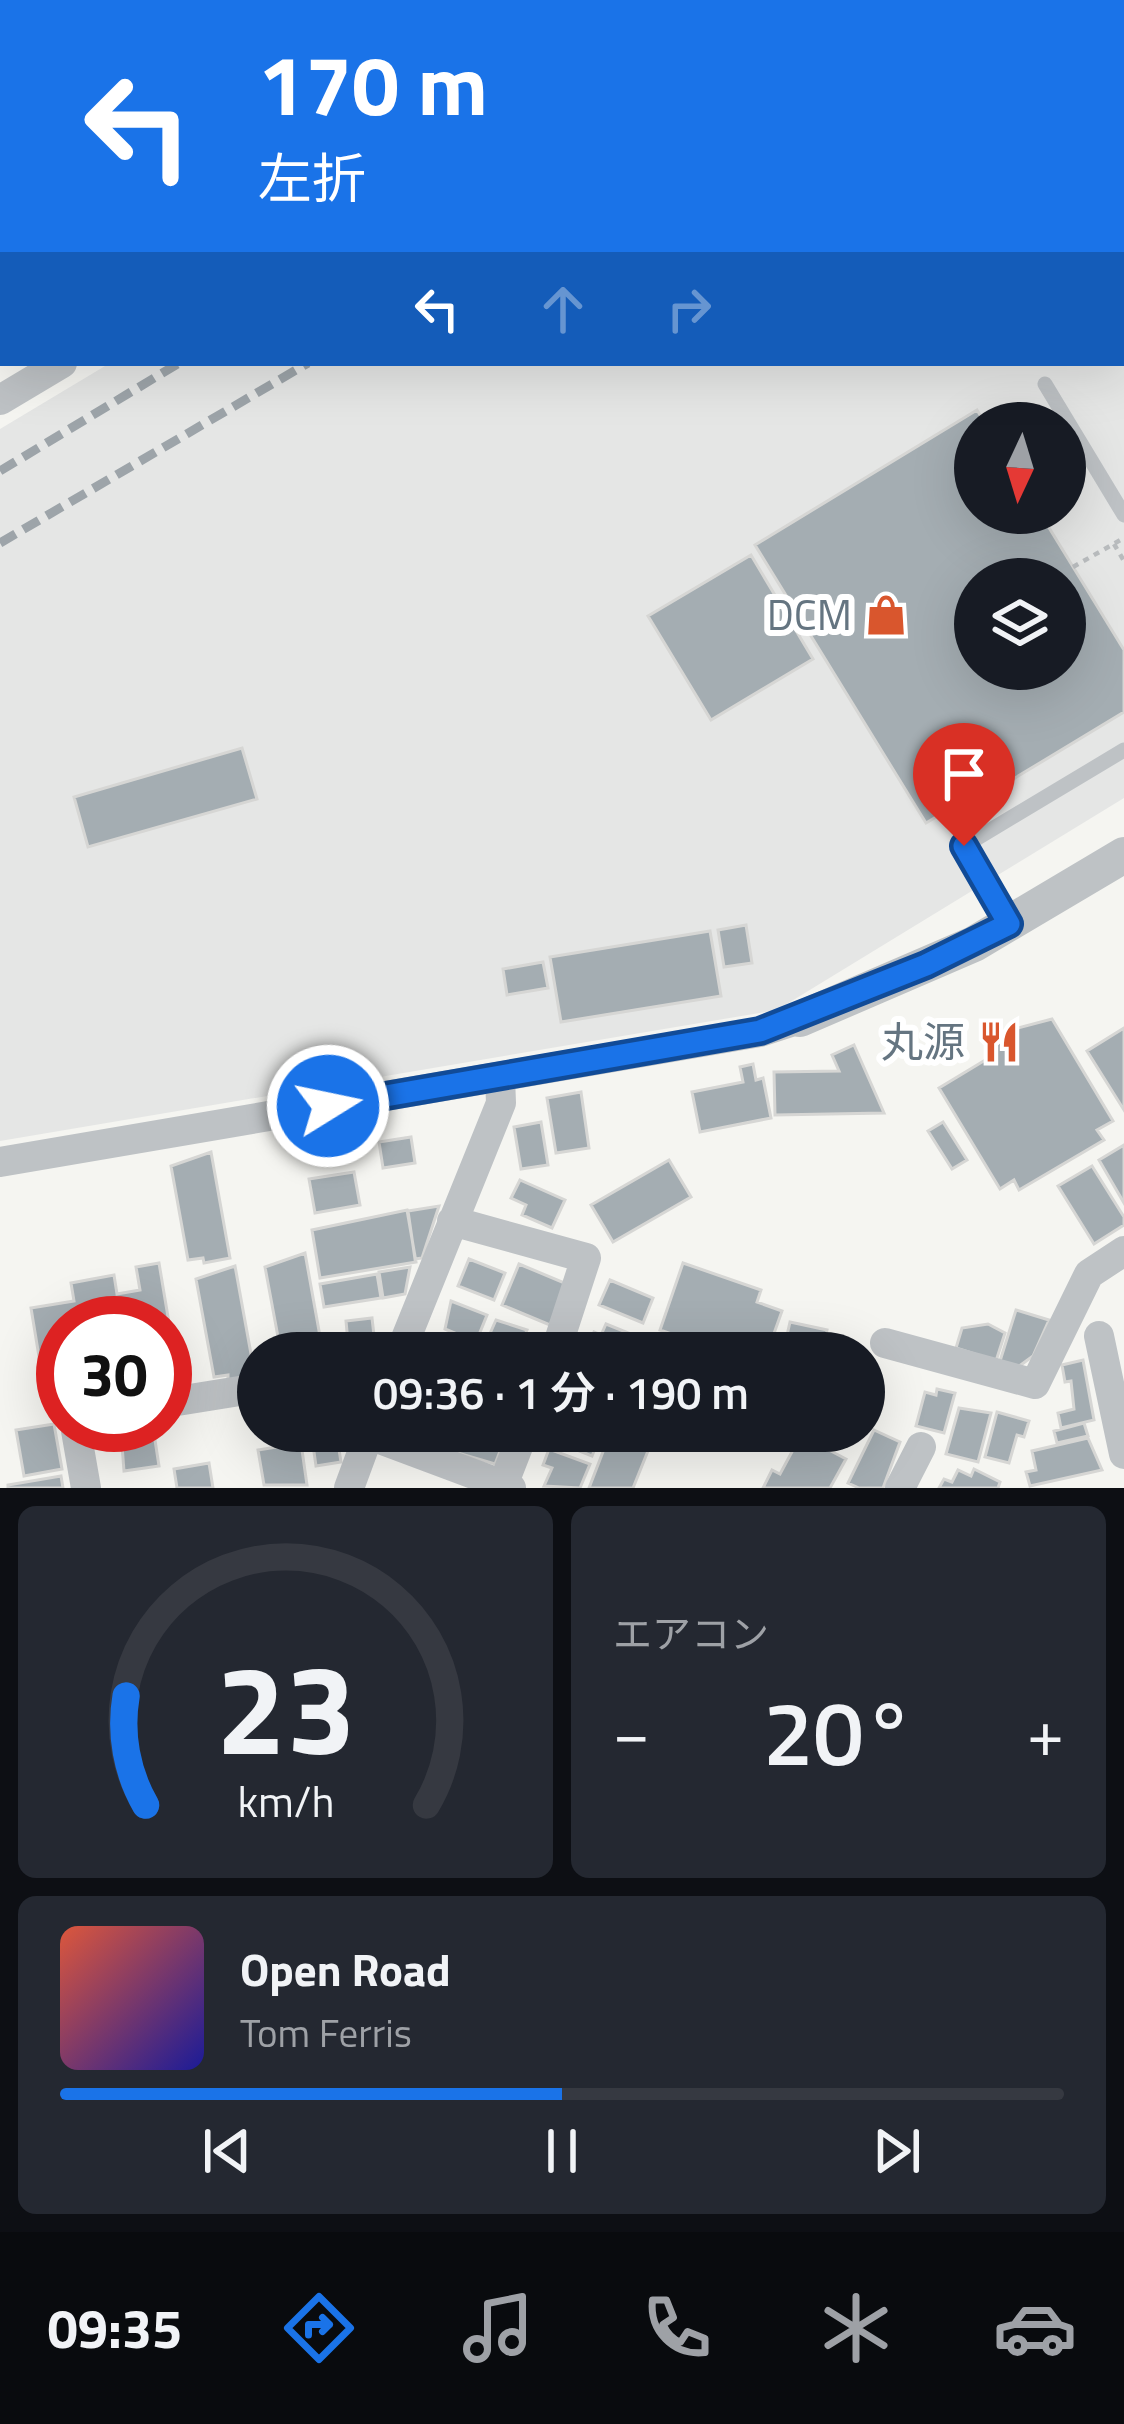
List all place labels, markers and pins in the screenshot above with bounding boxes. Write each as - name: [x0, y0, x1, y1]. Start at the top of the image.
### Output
- place label: DCM: [767, 582, 852, 646]
- shop icon: DCM: [863, 592, 909, 638]
- pin: [913, 723, 1015, 846]
- place label: 丸源: [881, 1009, 965, 1073]
- restaurant icon: 丸源: [976, 1019, 1022, 1065]

